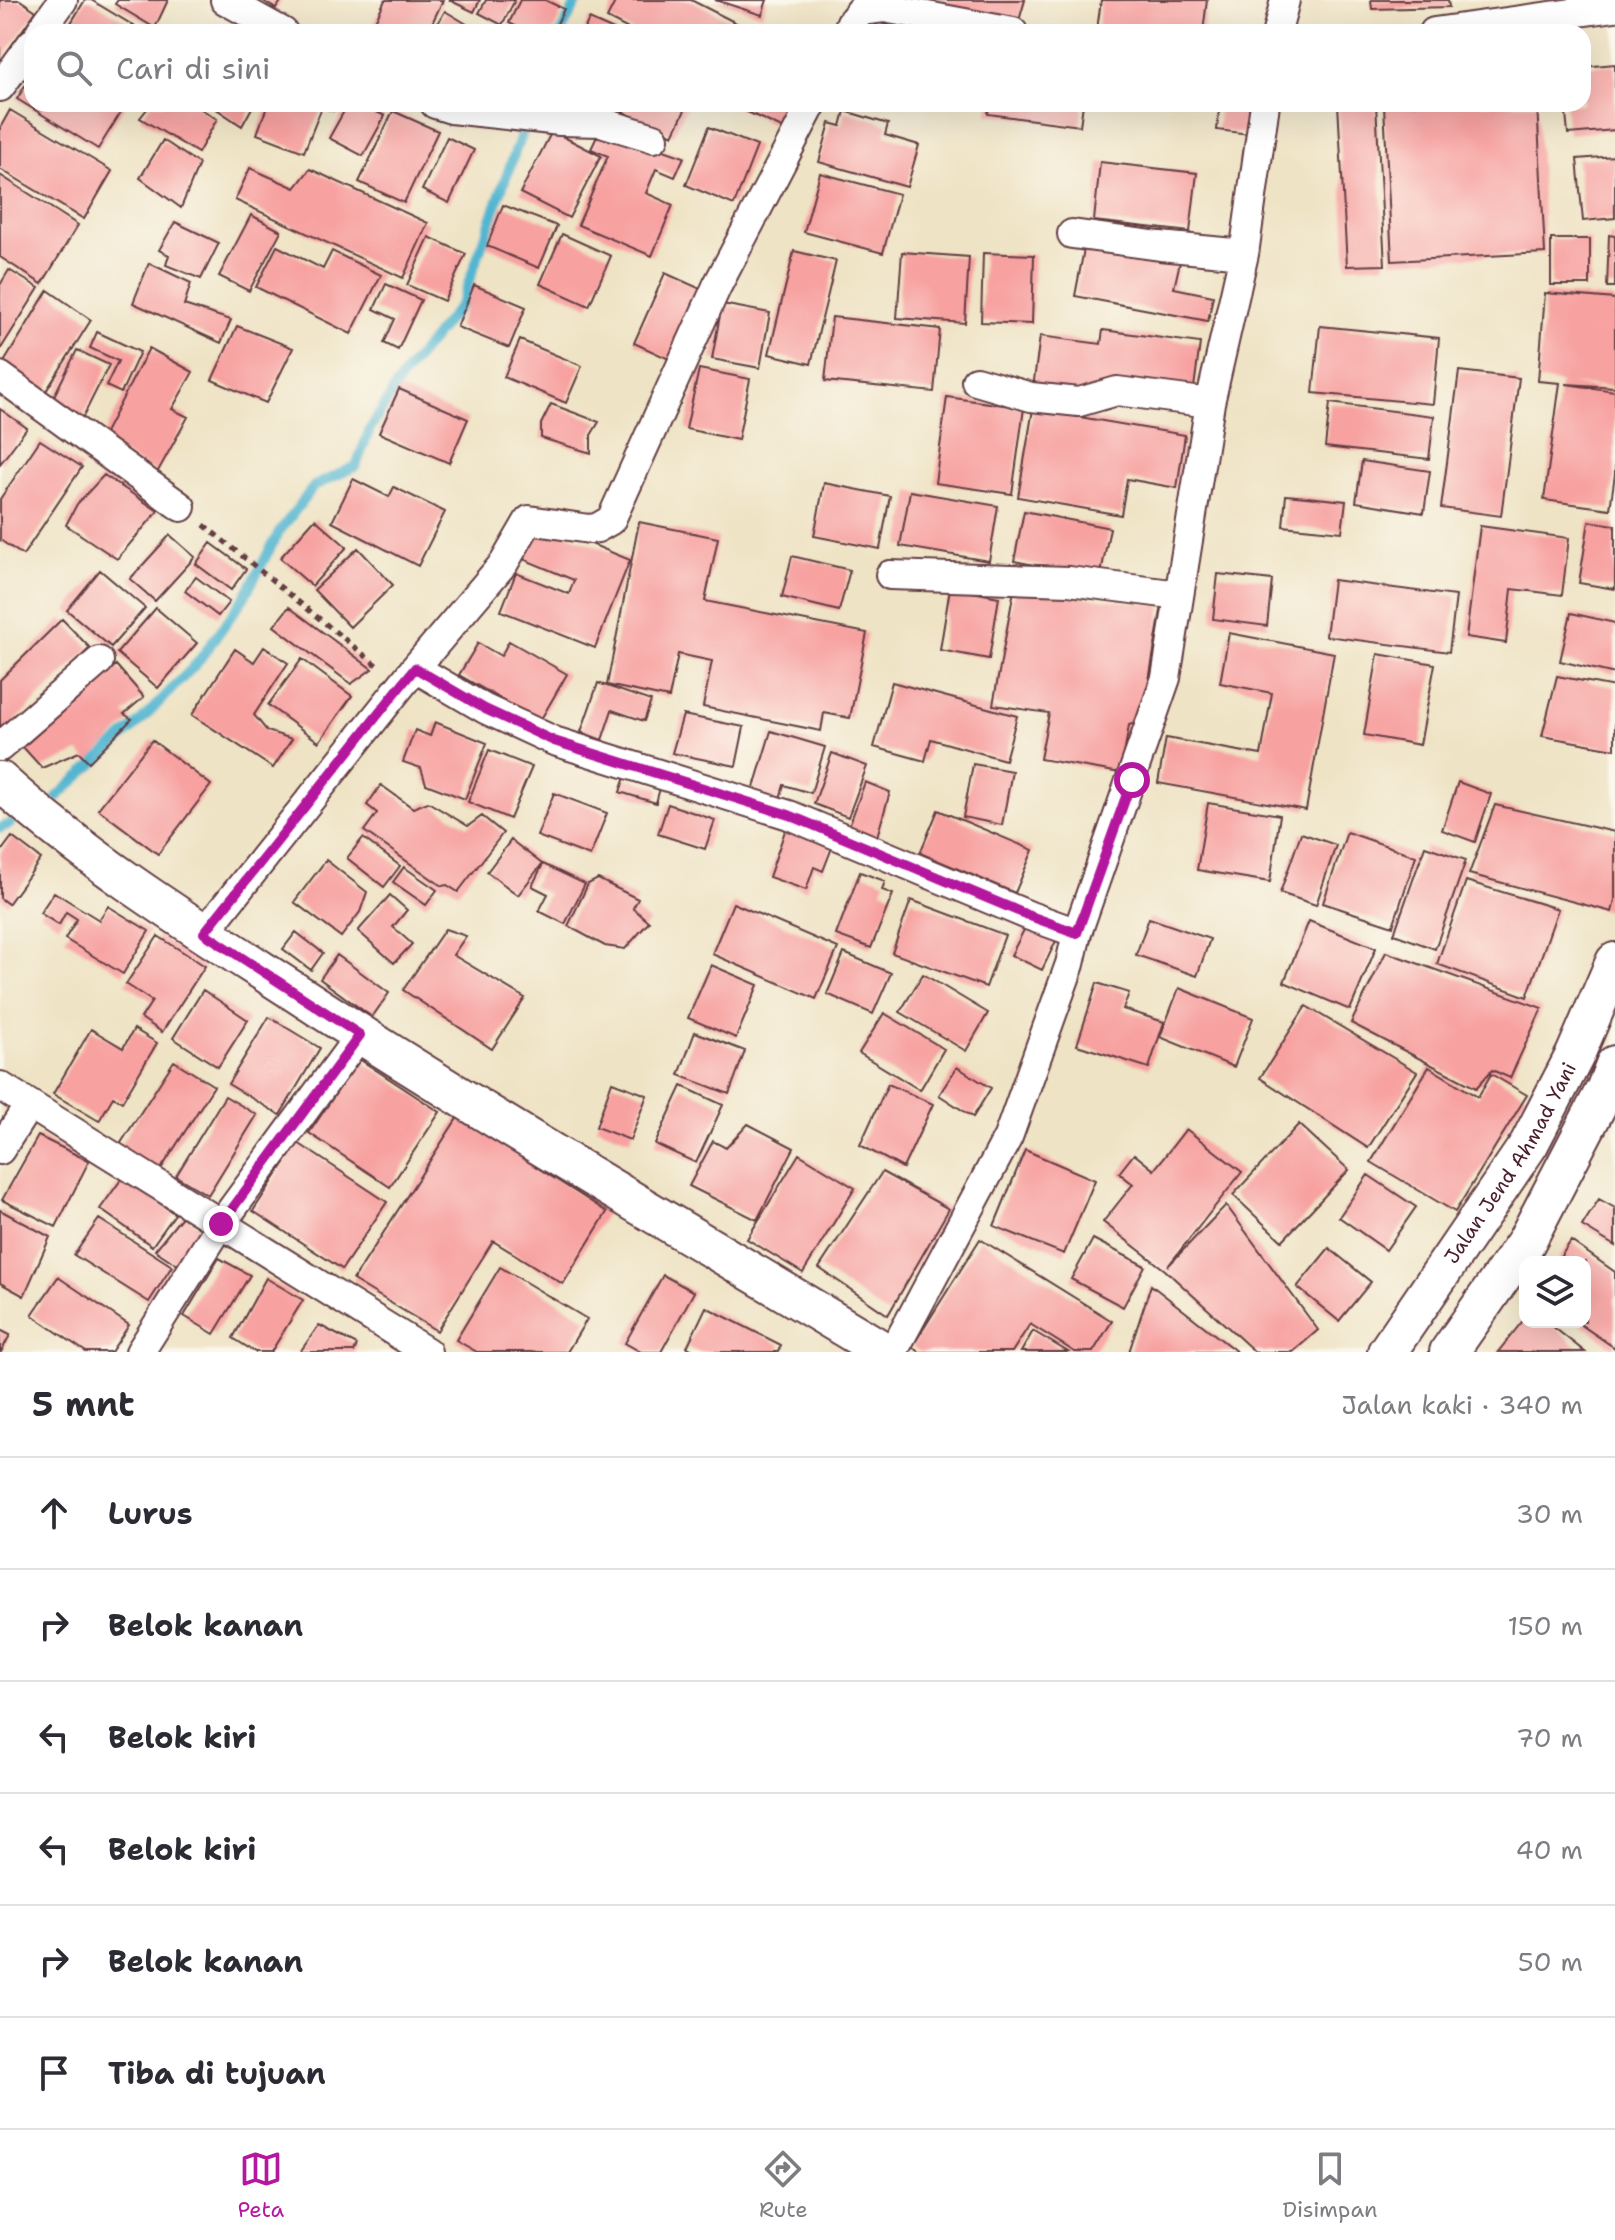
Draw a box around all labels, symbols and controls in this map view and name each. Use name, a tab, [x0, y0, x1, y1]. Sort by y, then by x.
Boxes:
search box	[24, 24, 1591, 112]
icon: search	[52, 46, 96, 90]
text: Cari di sini	[116, 48, 271, 89]
route start	[1114, 762, 1150, 798]
street label: Jalan Jend Ahmad Yani	[1438, 1058, 1582, 1269]
route end	[203, 1206, 239, 1242]
map controls	[1519, 1256, 1591, 1328]
button: layers	[1519, 1256, 1591, 1328]
text: 5 mnt	[32, 1381, 135, 1427]
text: Jalan kaki · 340 m	[1341, 1387, 1583, 1422]
icon: ahead	[32, 1491, 76, 1535]
text: Lurus	[108, 1493, 193, 1534]
text: 30 m	[1516, 1496, 1583, 1531]
icon: right	[32, 1603, 76, 1647]
text: Belok kanan	[108, 1605, 303, 1646]
text: 150 m	[1507, 1608, 1583, 1643]
icon: left	[32, 1715, 76, 1759]
text: Belok kiri	[108, 1717, 256, 1758]
text: 70 m	[1516, 1720, 1583, 1755]
icon: left	[32, 1827, 76, 1871]
text: Belok kiri	[108, 1829, 256, 1870]
text: 40 m	[1516, 1832, 1583, 1867]
icon: right	[32, 1939, 76, 1983]
text: Belok kanan	[108, 1941, 303, 1982]
text: 50 m	[1518, 1944, 1583, 1979]
icon: arrive	[32, 2051, 76, 2095]
text: Tiba di tujuan	[108, 2053, 326, 2094]
tab: Peta	[237, 2147, 284, 2224]
tab: Rute	[759, 2147, 808, 2224]
tab: Disimpan	[1282, 2147, 1378, 2224]

